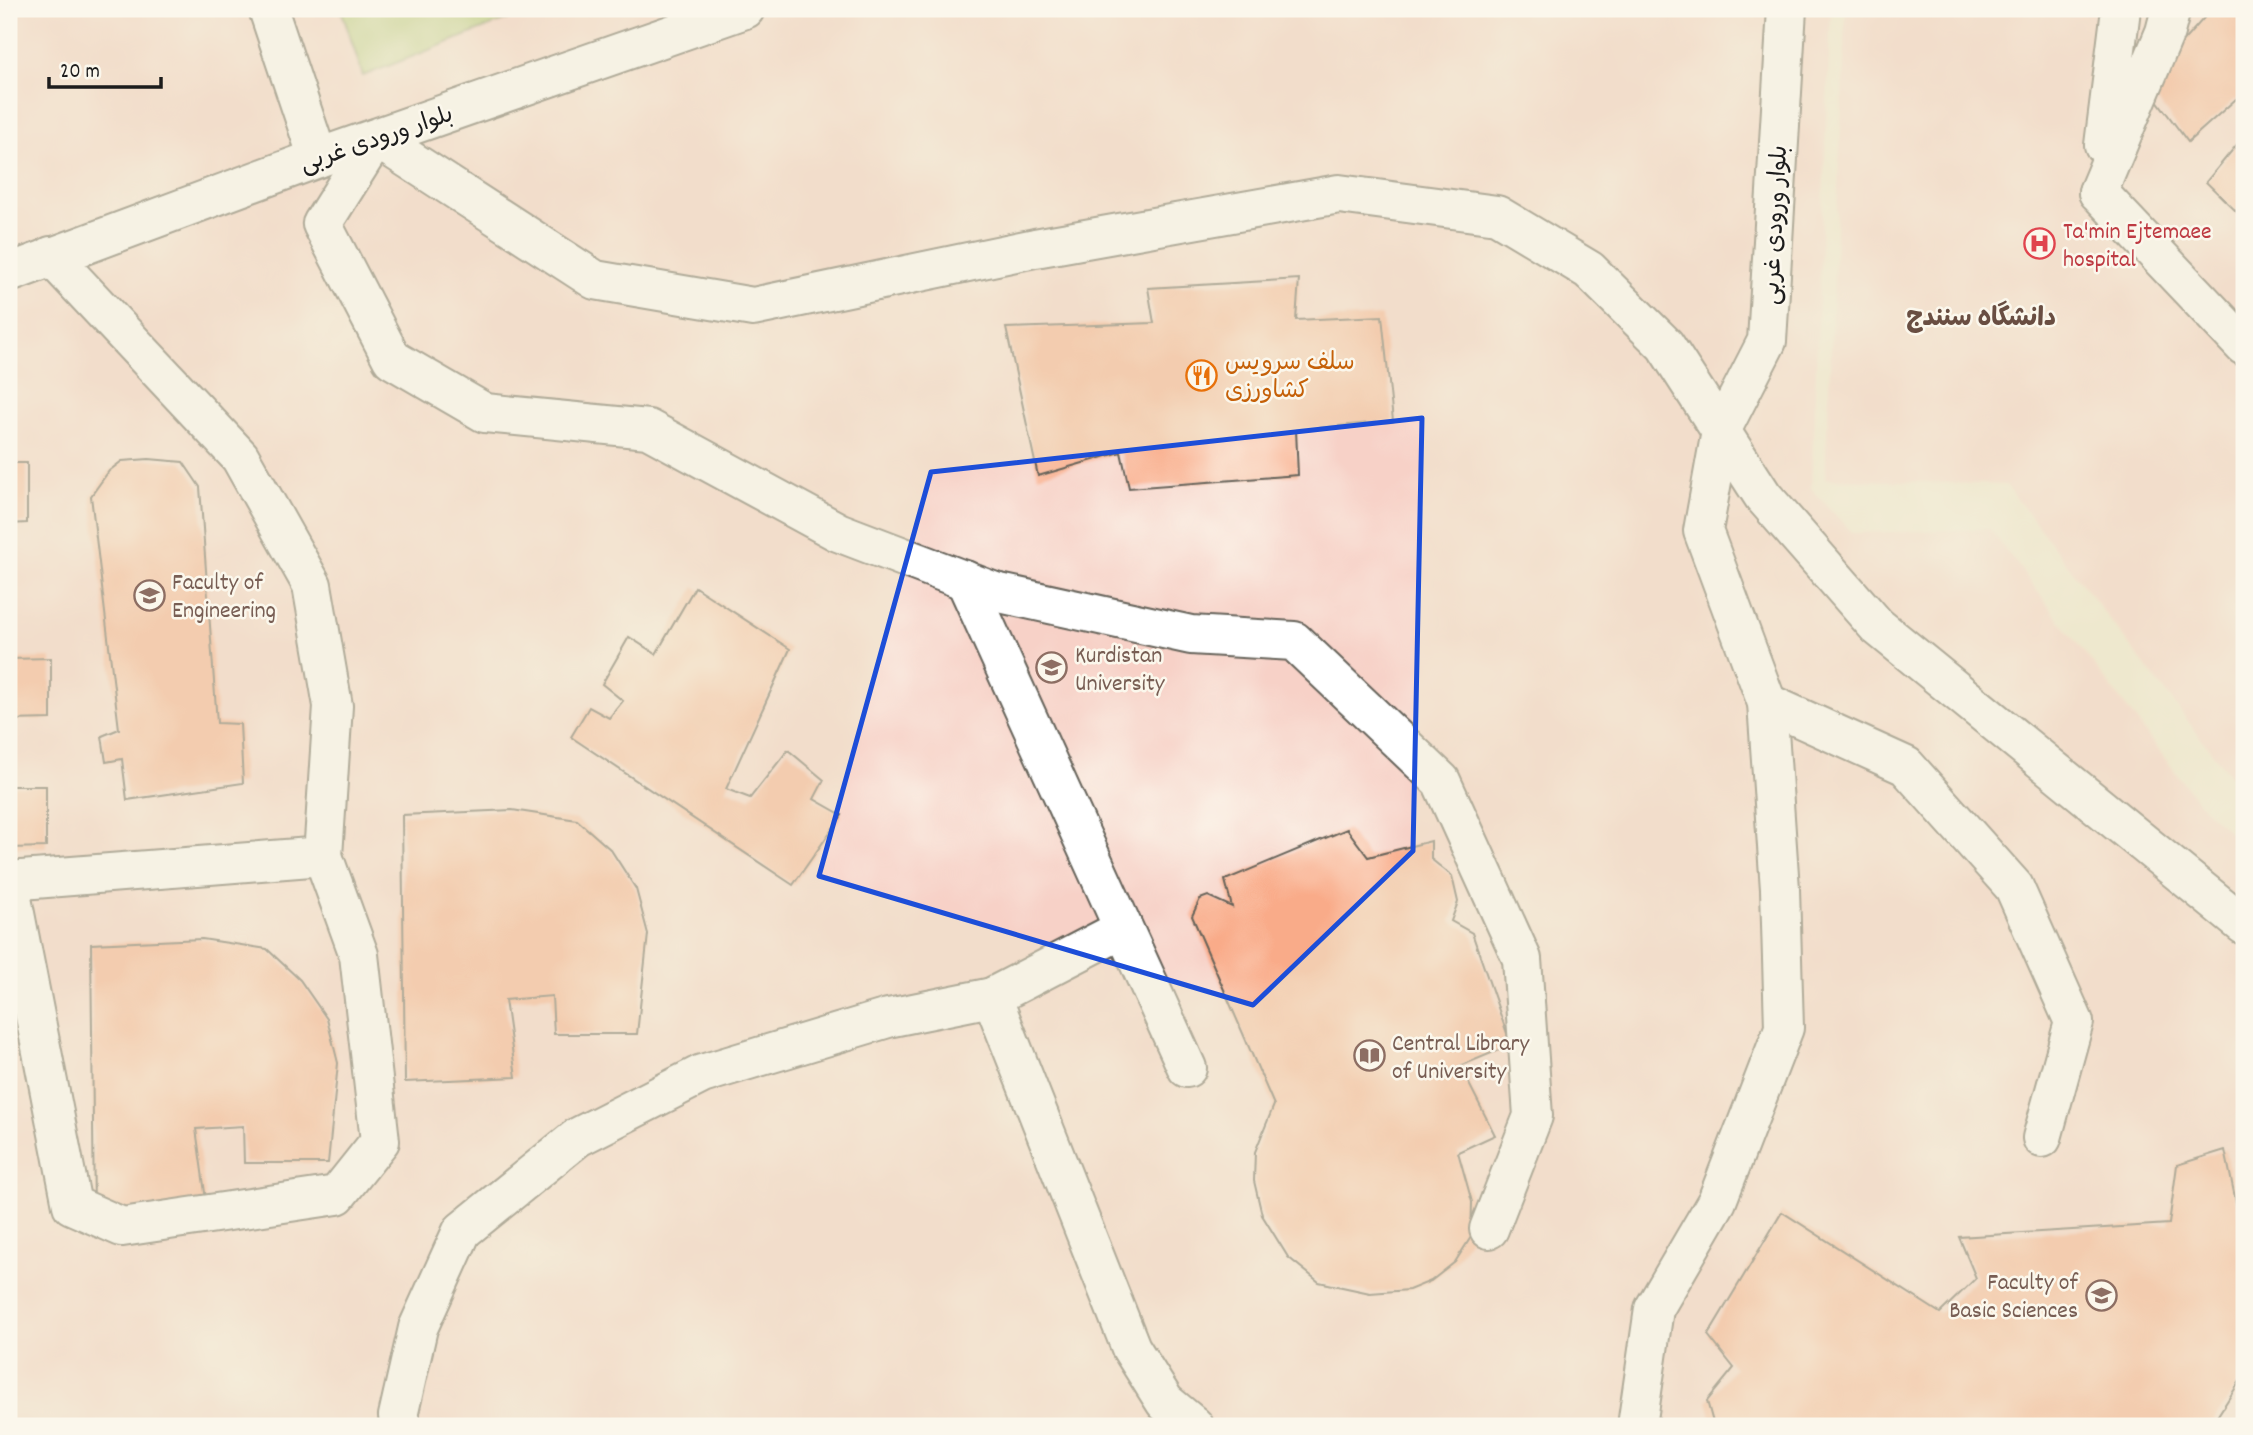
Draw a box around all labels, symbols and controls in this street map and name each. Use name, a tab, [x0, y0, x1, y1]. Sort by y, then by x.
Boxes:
scale bar	[49, 46, 161, 90]
text: 20 m	[60, 58, 100, 88]
street label: بلوار ورودی غربی	[296, 99, 458, 183]
street label: بلوار ورودی غربی	[1756, 144, 1798, 306]
place label: Ta'min Ejtemaee hospital	[2063, 216, 2212, 278]
hospital icon: Ta'min Ejtemaee hospital	[2023, 227, 2057, 261]
district label: دانشگاه سنندج	[1906, 300, 2056, 338]
place label: سلف سرویس کشاورزی	[1225, 347, 1355, 409]
restaurant icon: سلف سرویس کشاورزی	[1185, 358, 1219, 392]
place label: Faculty of Engineering	[172, 567, 276, 629]
school or university icon: Faculty of Engineering	[132, 578, 166, 612]
place label: Kurdistan University	[1075, 640, 1166, 702]
school or university icon: Kurdistan University	[1035, 651, 1069, 685]
place label: Central Library of University	[1392, 1028, 1530, 1090]
library icon: Central Library of University	[1352, 1039, 1386, 1073]
place label: Faculty of Basic Sciences	[1949, 1267, 2079, 1329]
school or university icon: Faculty of Basic Sciences	[2084, 1278, 2118, 1312]

